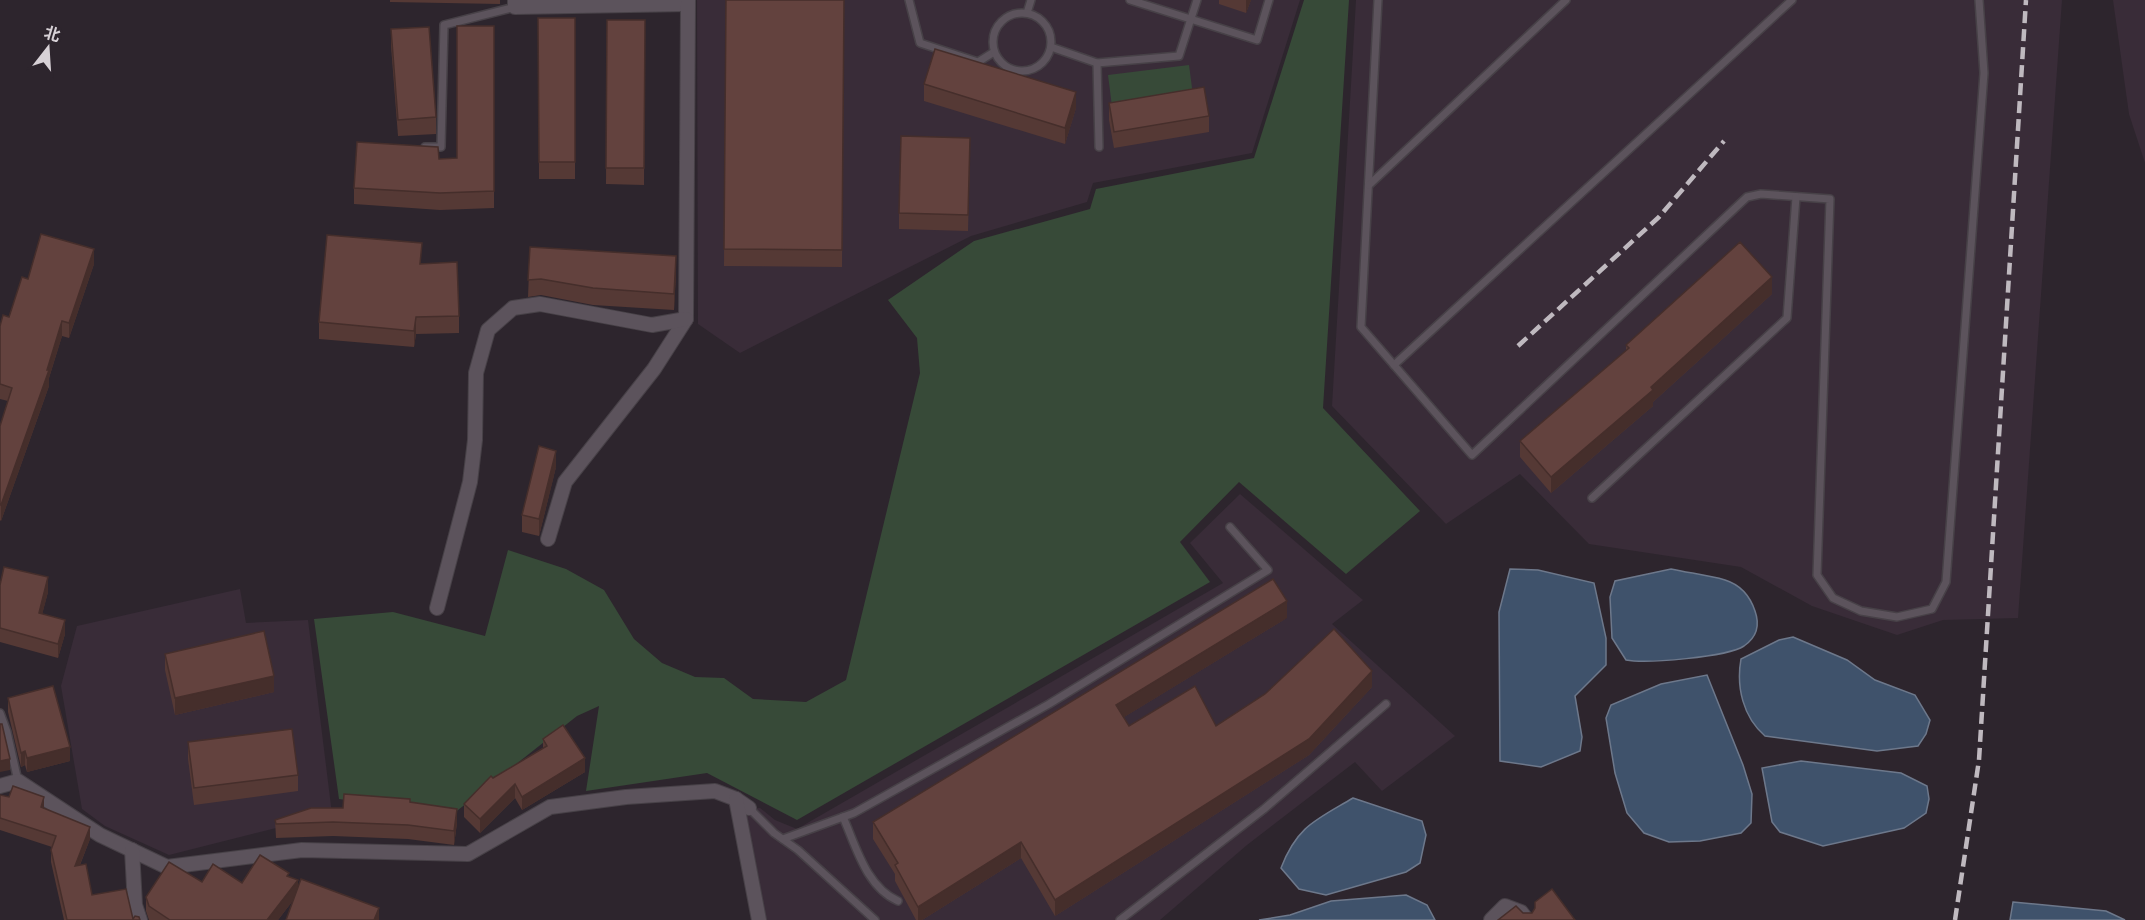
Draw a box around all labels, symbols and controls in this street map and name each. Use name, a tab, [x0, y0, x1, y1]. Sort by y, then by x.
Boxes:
north arrow	[18, 18, 78, 78]
text: 北	[42, 23, 63, 46]

